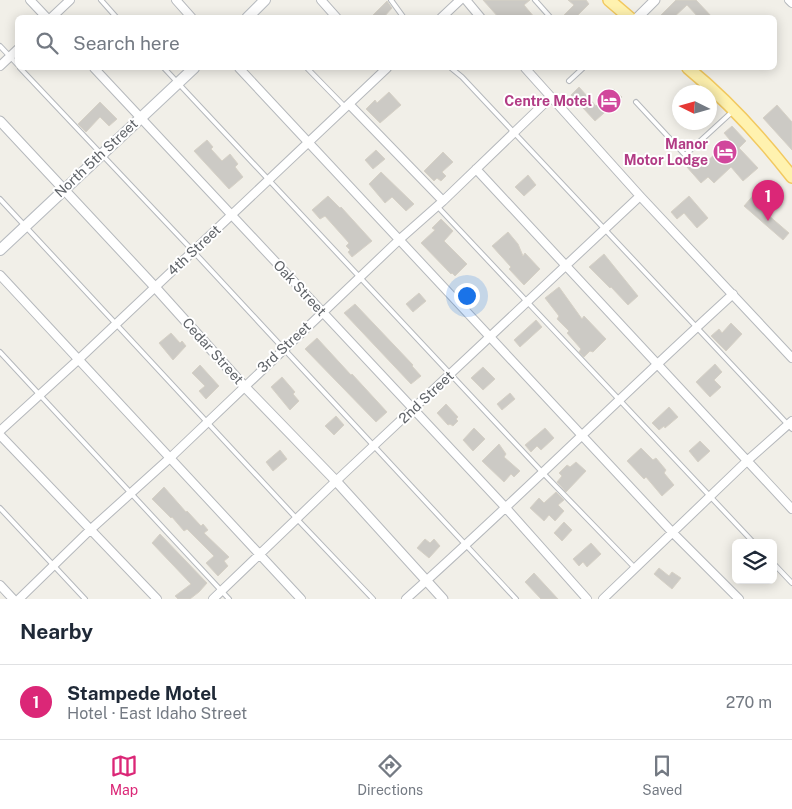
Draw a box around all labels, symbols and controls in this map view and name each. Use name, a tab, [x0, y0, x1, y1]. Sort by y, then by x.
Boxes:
search box	[15, 15, 777, 70]
icon: search	[33, 29, 61, 57]
text: Search here	[73, 32, 180, 54]
north arrow	[672, 85, 717, 130]
hotel icon: Centre Motel	[596, 88, 622, 114]
place label: Centre Motel	[504, 93, 592, 109]
street label: North 5th Street	[51, 116, 141, 200]
place label: Manor Motor Lodge	[624, 136, 708, 168]
hotel icon: Manor Motor Lodge	[712, 139, 738, 165]
pin: 1	[752, 180, 784, 221]
street label: 4th Street	[164, 221, 224, 279]
street label: Oak Street	[270, 257, 330, 319]
your location	[454, 283, 480, 309]
street label: Cedar Street	[179, 315, 247, 387]
street label: 3rd Street	[254, 318, 314, 376]
street label: 2nd Street	[395, 368, 457, 426]
map controls	[732, 539, 777, 584]
button: layers	[732, 539, 777, 584]
text: Nearby	[20, 619, 93, 644]
text: Stampede Motel	[67, 682, 217, 704]
text: 1	[33, 693, 39, 712]
text: 270 m	[726, 693, 772, 712]
text: Hotel · East Idaho Street	[67, 704, 247, 723]
tab: Map	[110, 752, 138, 798]
tab: Directions	[357, 752, 423, 798]
tab: Saved	[642, 752, 682, 798]

